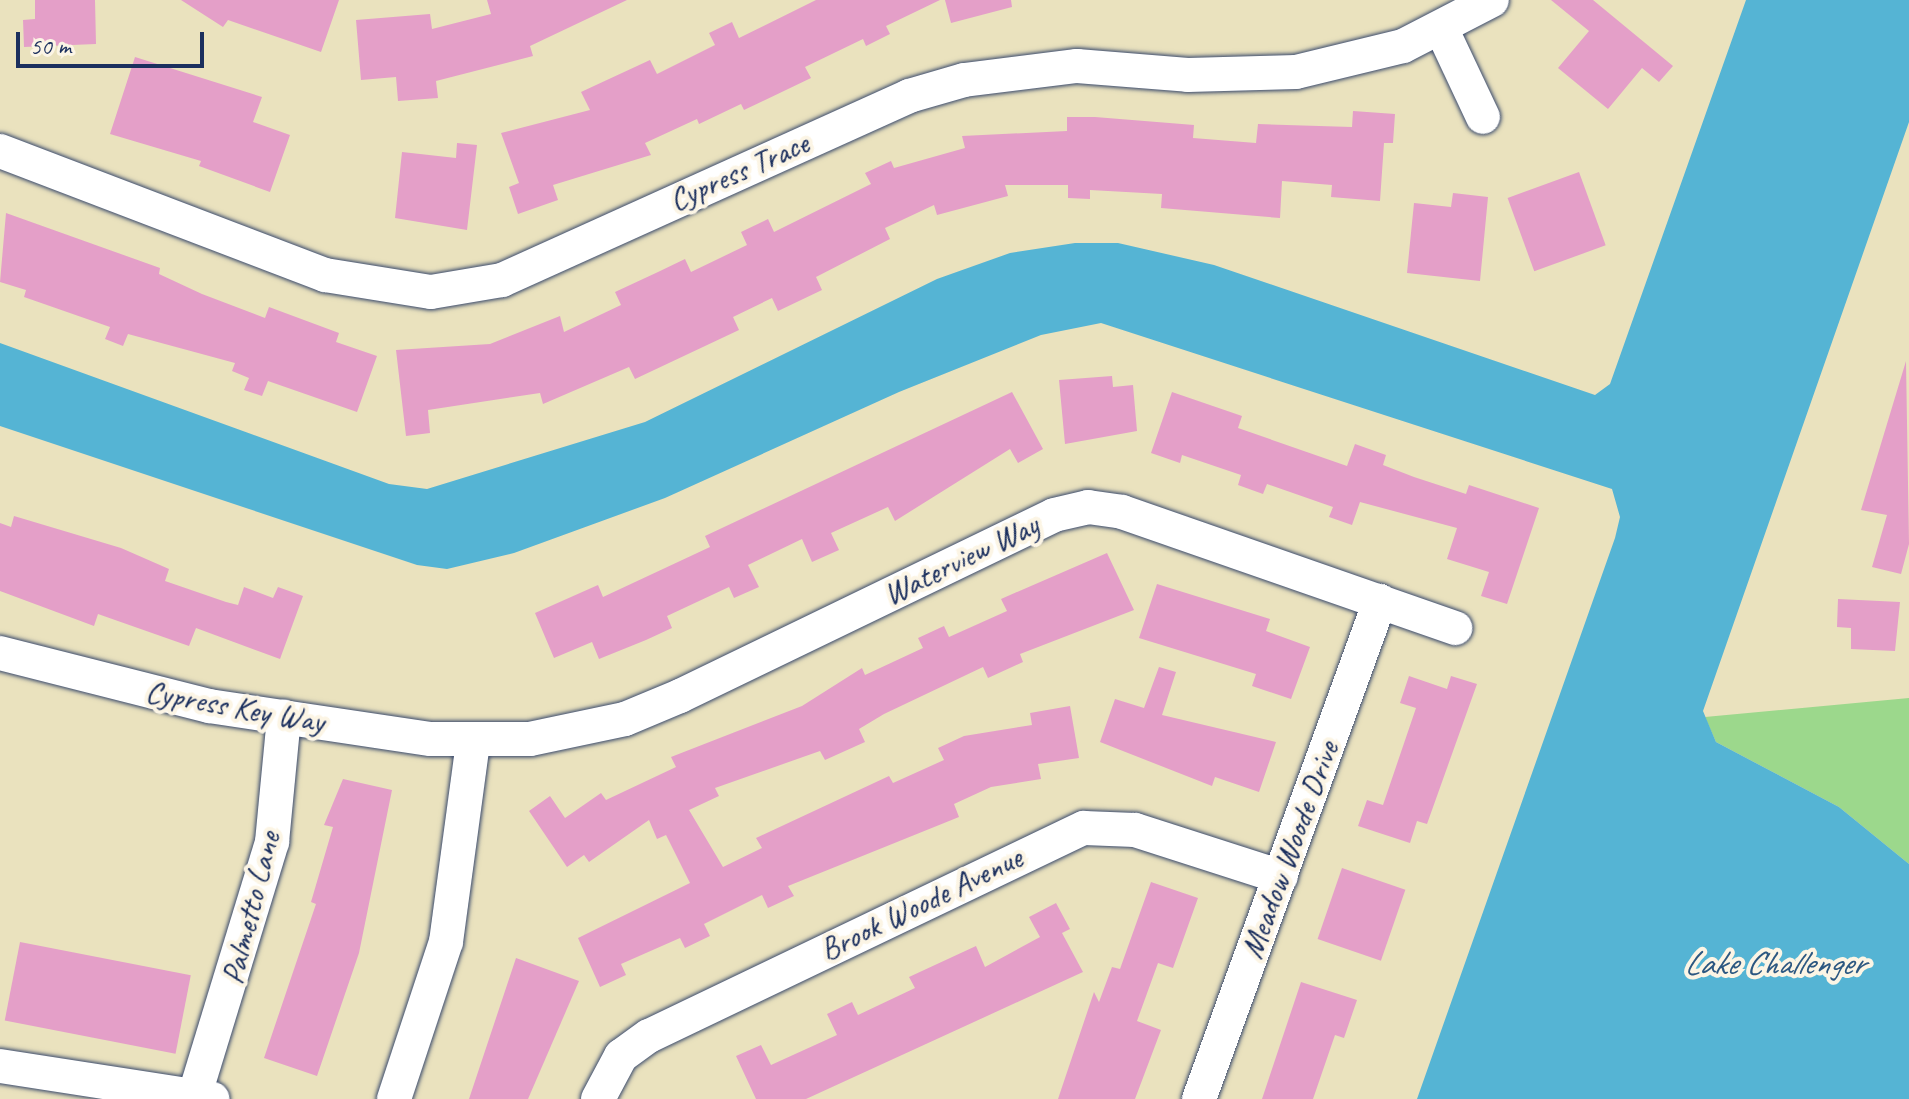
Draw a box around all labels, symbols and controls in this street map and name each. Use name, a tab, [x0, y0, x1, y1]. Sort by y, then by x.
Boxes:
scale bar	[20, 16, 208, 66]
text: 50 m	[30, 31, 71, 61]
street label: Cypress Trace	[663, 124, 815, 220]
street label: Waterview Way	[877, 506, 1045, 614]
street label: Cypress Key Way	[143, 672, 327, 742]
street label: Meadow Woode Drive	[1233, 736, 1347, 964]
street label: Palmetto Lane	[214, 828, 288, 988]
street label: Brook Woode Avenue	[814, 839, 1028, 969]
water label: Lake Challenger	[1684, 943, 1864, 983]

